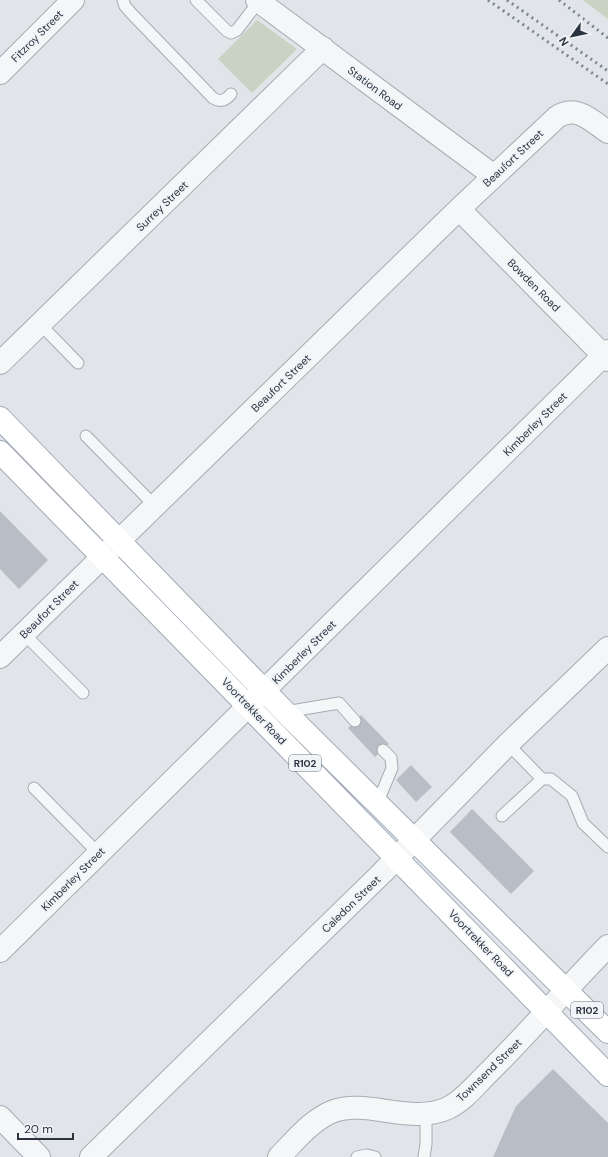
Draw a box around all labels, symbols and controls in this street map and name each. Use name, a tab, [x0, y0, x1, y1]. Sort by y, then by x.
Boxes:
street label: Fitzroy Street	[8, 7, 66, 65]
north arrow	[552, 16, 592, 56]
text: N	[556, 34, 572, 49]
street label: Station Road	[345, 63, 405, 113]
street label: Beaufort Street	[480, 126, 546, 190]
street label: Surrey Street	[133, 178, 191, 234]
street label: Bowden Road	[505, 256, 563, 314]
street label: Beaufort Street	[248, 351, 314, 415]
street label: Kimberley Street	[500, 389, 570, 459]
street label: Beaufort Street	[17, 577, 81, 641]
street label: Kimberley Street	[269, 617, 339, 687]
street label: Voortrekker Road	[218, 675, 290, 747]
road number: R102	[289, 755, 321, 771]
street label: Kimberley Street	[38, 844, 108, 914]
street label: Caledon Street	[319, 872, 383, 936]
street label: Voortrekker Road	[445, 907, 517, 979]
road number: R102	[571, 1002, 603, 1018]
street label: Townsend Street	[453, 1035, 525, 1105]
scale bar	[18, 1115, 73, 1141]
text: 20 m	[24, 1121, 53, 1137]

